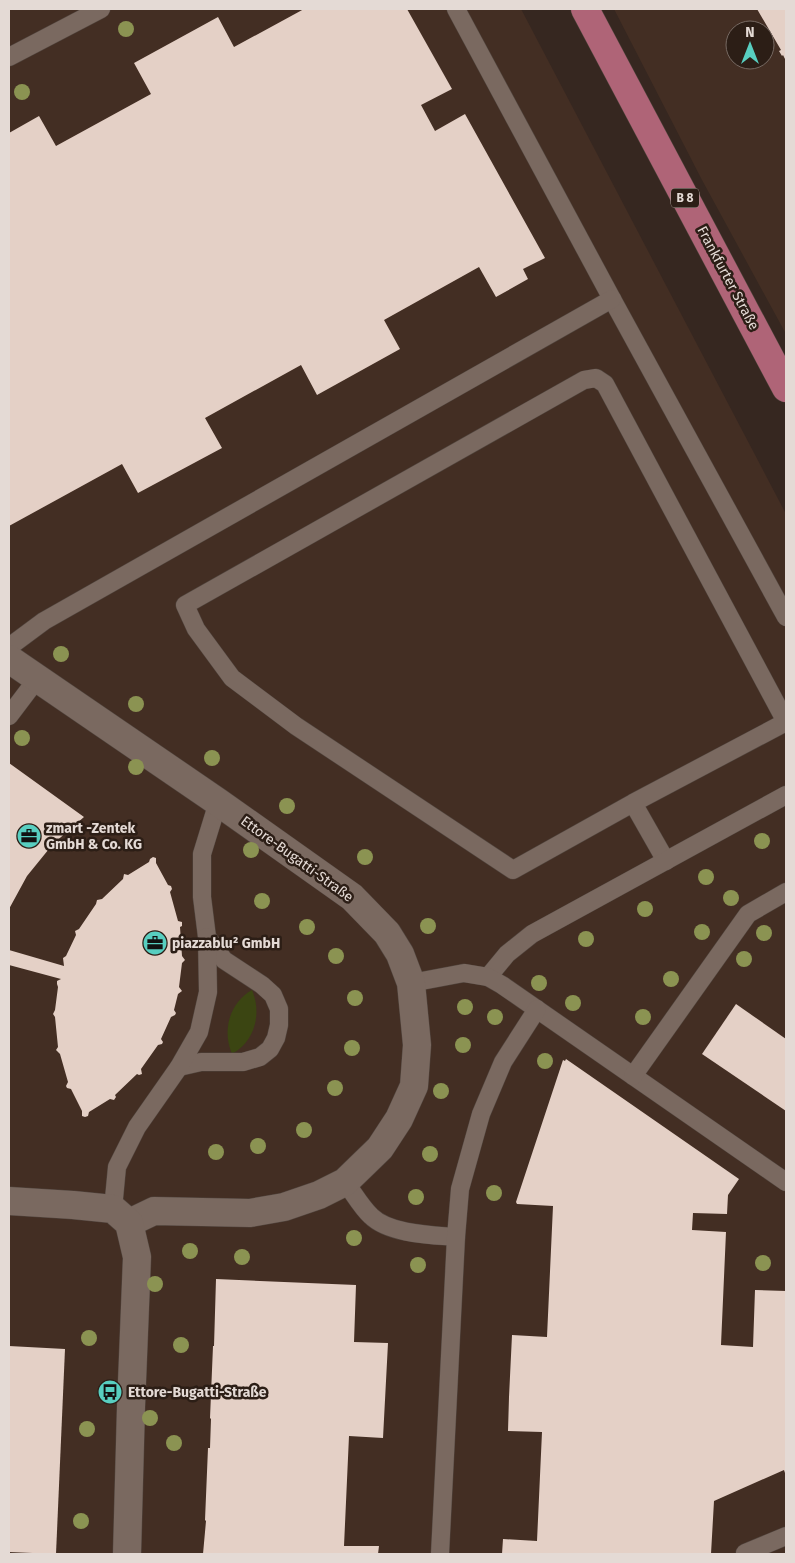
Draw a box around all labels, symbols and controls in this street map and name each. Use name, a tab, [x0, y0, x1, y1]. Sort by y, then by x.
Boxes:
north arrow	[725, 20, 775, 70]
text: N	[745, 24, 755, 41]
road number: B 8	[671, 188, 699, 208]
street label: Frankfurter Straße	[693, 223, 763, 333]
street label: Ettore-Bugatti-Straße	[237, 812, 357, 906]
place label: zmart -Zentek GmbH & Co. KG	[46, 820, 142, 853]
office icon: zmart -Zentek GmbH & Co. KG	[16, 823, 42, 849]
office icon: piazzablu² GmbH	[142, 930, 168, 956]
place label: piazzablu² GmbH	[172, 935, 280, 952]
bus stop icon: Ettore-Bugatti-Straße	[97, 1379, 123, 1405]
place label: Ettore-Bugatti-Straße	[128, 1384, 267, 1401]

